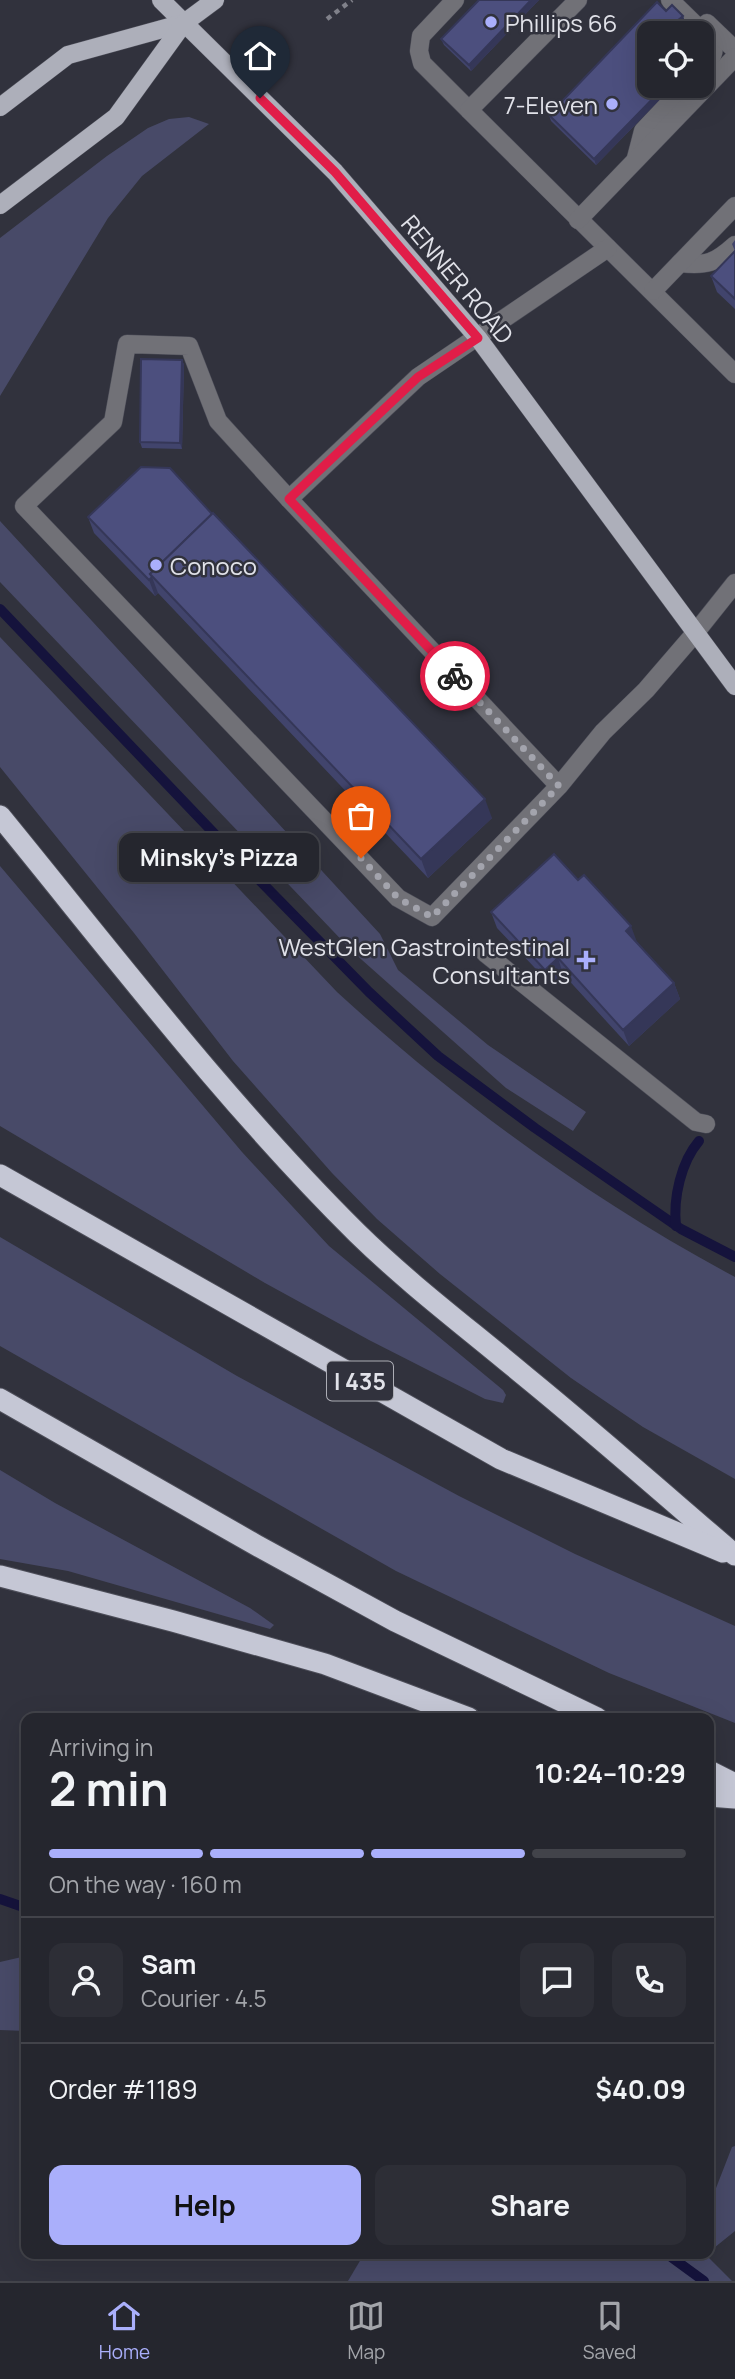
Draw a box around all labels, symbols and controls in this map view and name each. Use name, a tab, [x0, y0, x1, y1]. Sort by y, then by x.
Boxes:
place label: Phillips 66	[505, 6, 617, 39]
marker: Phillips 66	[483, 14, 499, 30]
map controls	[637, 21, 714, 98]
button: locate	[637, 21, 714, 98]
pin	[230, 26, 290, 98]
icon: home	[241, 37, 279, 75]
place label: 7-Eleven	[504, 88, 598, 121]
marker: 7-Eleven	[604, 96, 620, 112]
street label: RENNER ROAD	[394, 208, 522, 350]
place label: Conoco	[170, 549, 257, 582]
marker: Conoco	[148, 557, 164, 573]
courier	[420, 641, 490, 711]
icon: bike	[436, 657, 474, 695]
pin	[331, 786, 391, 858]
icon: bag	[342, 797, 380, 835]
callout: Minsky's Pizza	[119, 834, 319, 882]
text: Minsky's Pizza	[140, 841, 298, 873]
place label: WestGlen Gastrointestinal Consultants	[278, 930, 570, 991]
marker: WestGlen Gastrointestinal Consultants	[576, 950, 596, 970]
road number: I 435	[327, 1362, 393, 1400]
text: Arriving in	[49, 1731, 154, 1763]
text: 10:24–10:29	[535, 1755, 686, 1791]
text: 2 min	[49, 1757, 169, 1820]
text: On the way · 160 m	[49, 1868, 242, 1900]
button: person	[49, 1943, 123, 2017]
button: chat	[520, 1943, 594, 2017]
button: phone	[612, 1943, 686, 2017]
text: Sam	[141, 1946, 196, 1982]
text: Courier · 4.5	[141, 1982, 267, 2014]
text: Order #1189	[49, 2071, 198, 2107]
text: $40.09	[596, 2071, 686, 2107]
button: Help	[49, 2165, 361, 2245]
button: Share	[375, 2165, 686, 2245]
tab: Home	[99, 2297, 150, 2365]
tab: Map	[347, 2297, 385, 2365]
tab: Saved	[583, 2297, 636, 2365]

